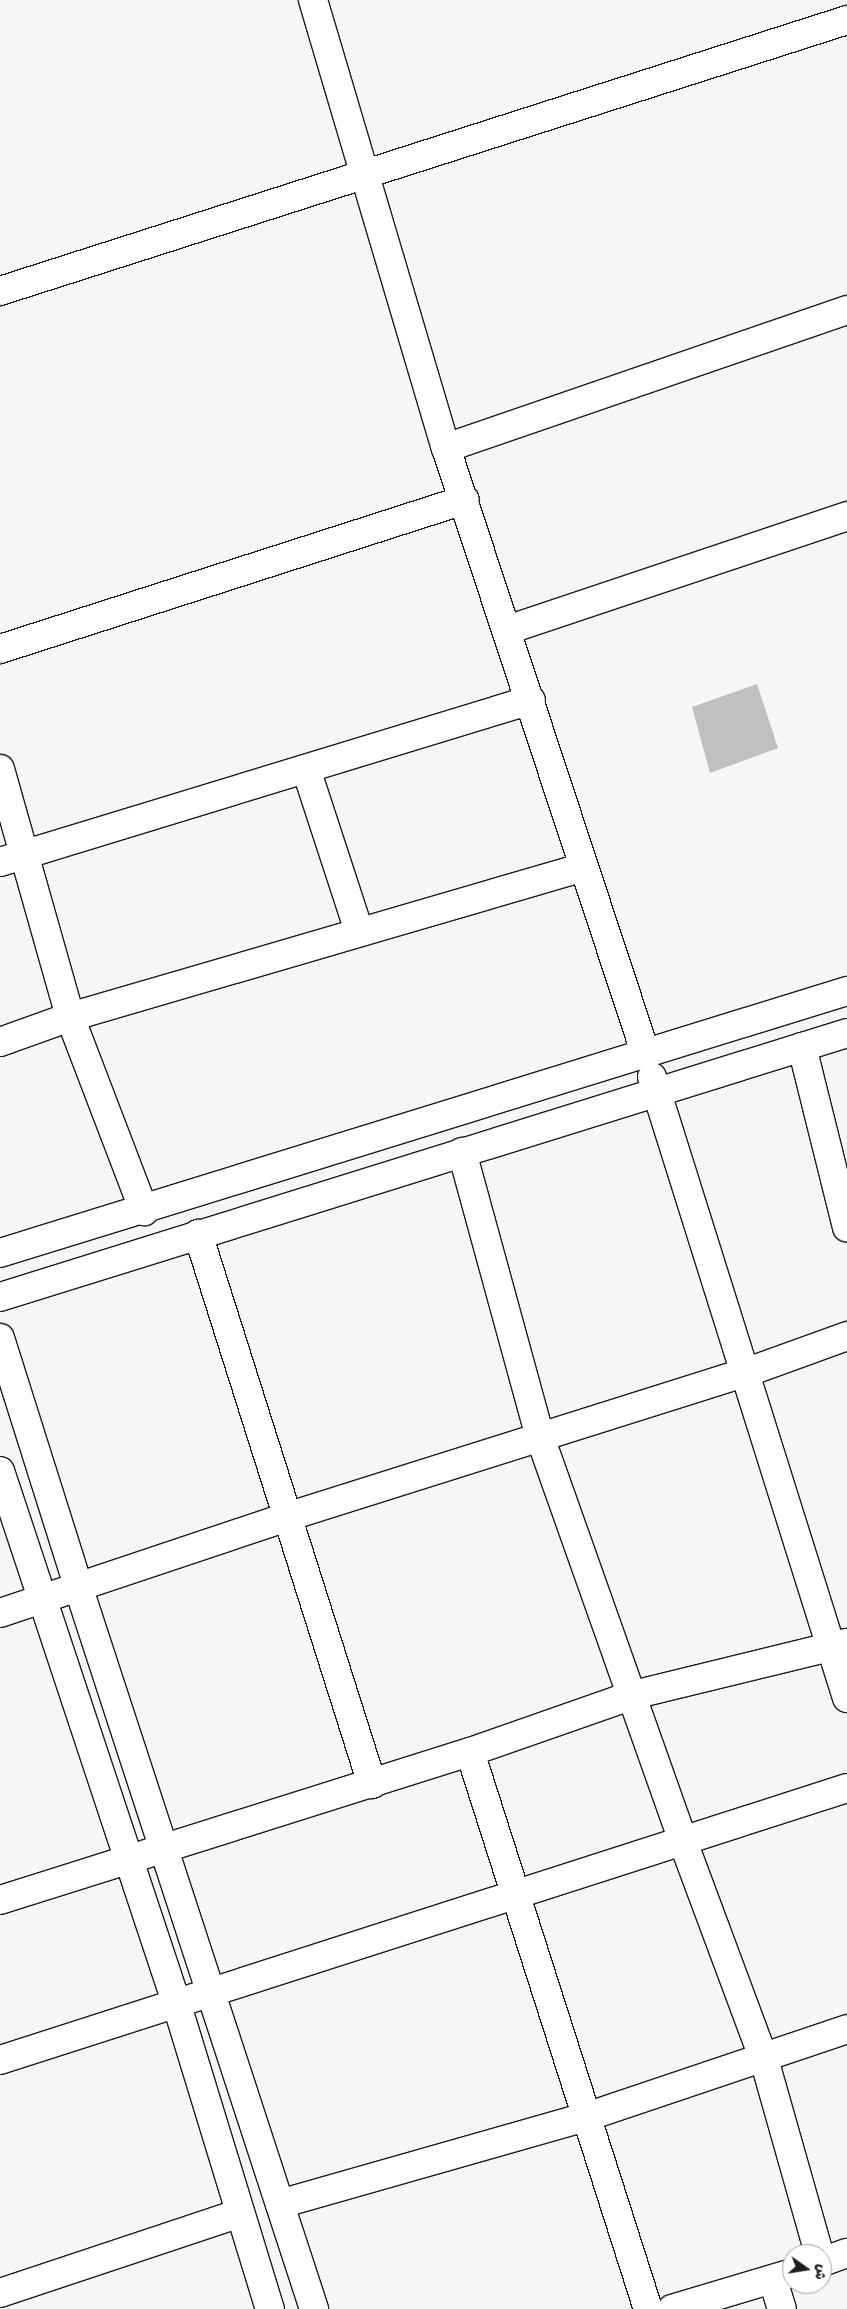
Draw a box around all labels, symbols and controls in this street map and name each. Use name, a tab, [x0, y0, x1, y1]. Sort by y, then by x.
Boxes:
north arrow	[782, 2244, 832, 2294]
text: ش	[809, 2262, 832, 2282]

